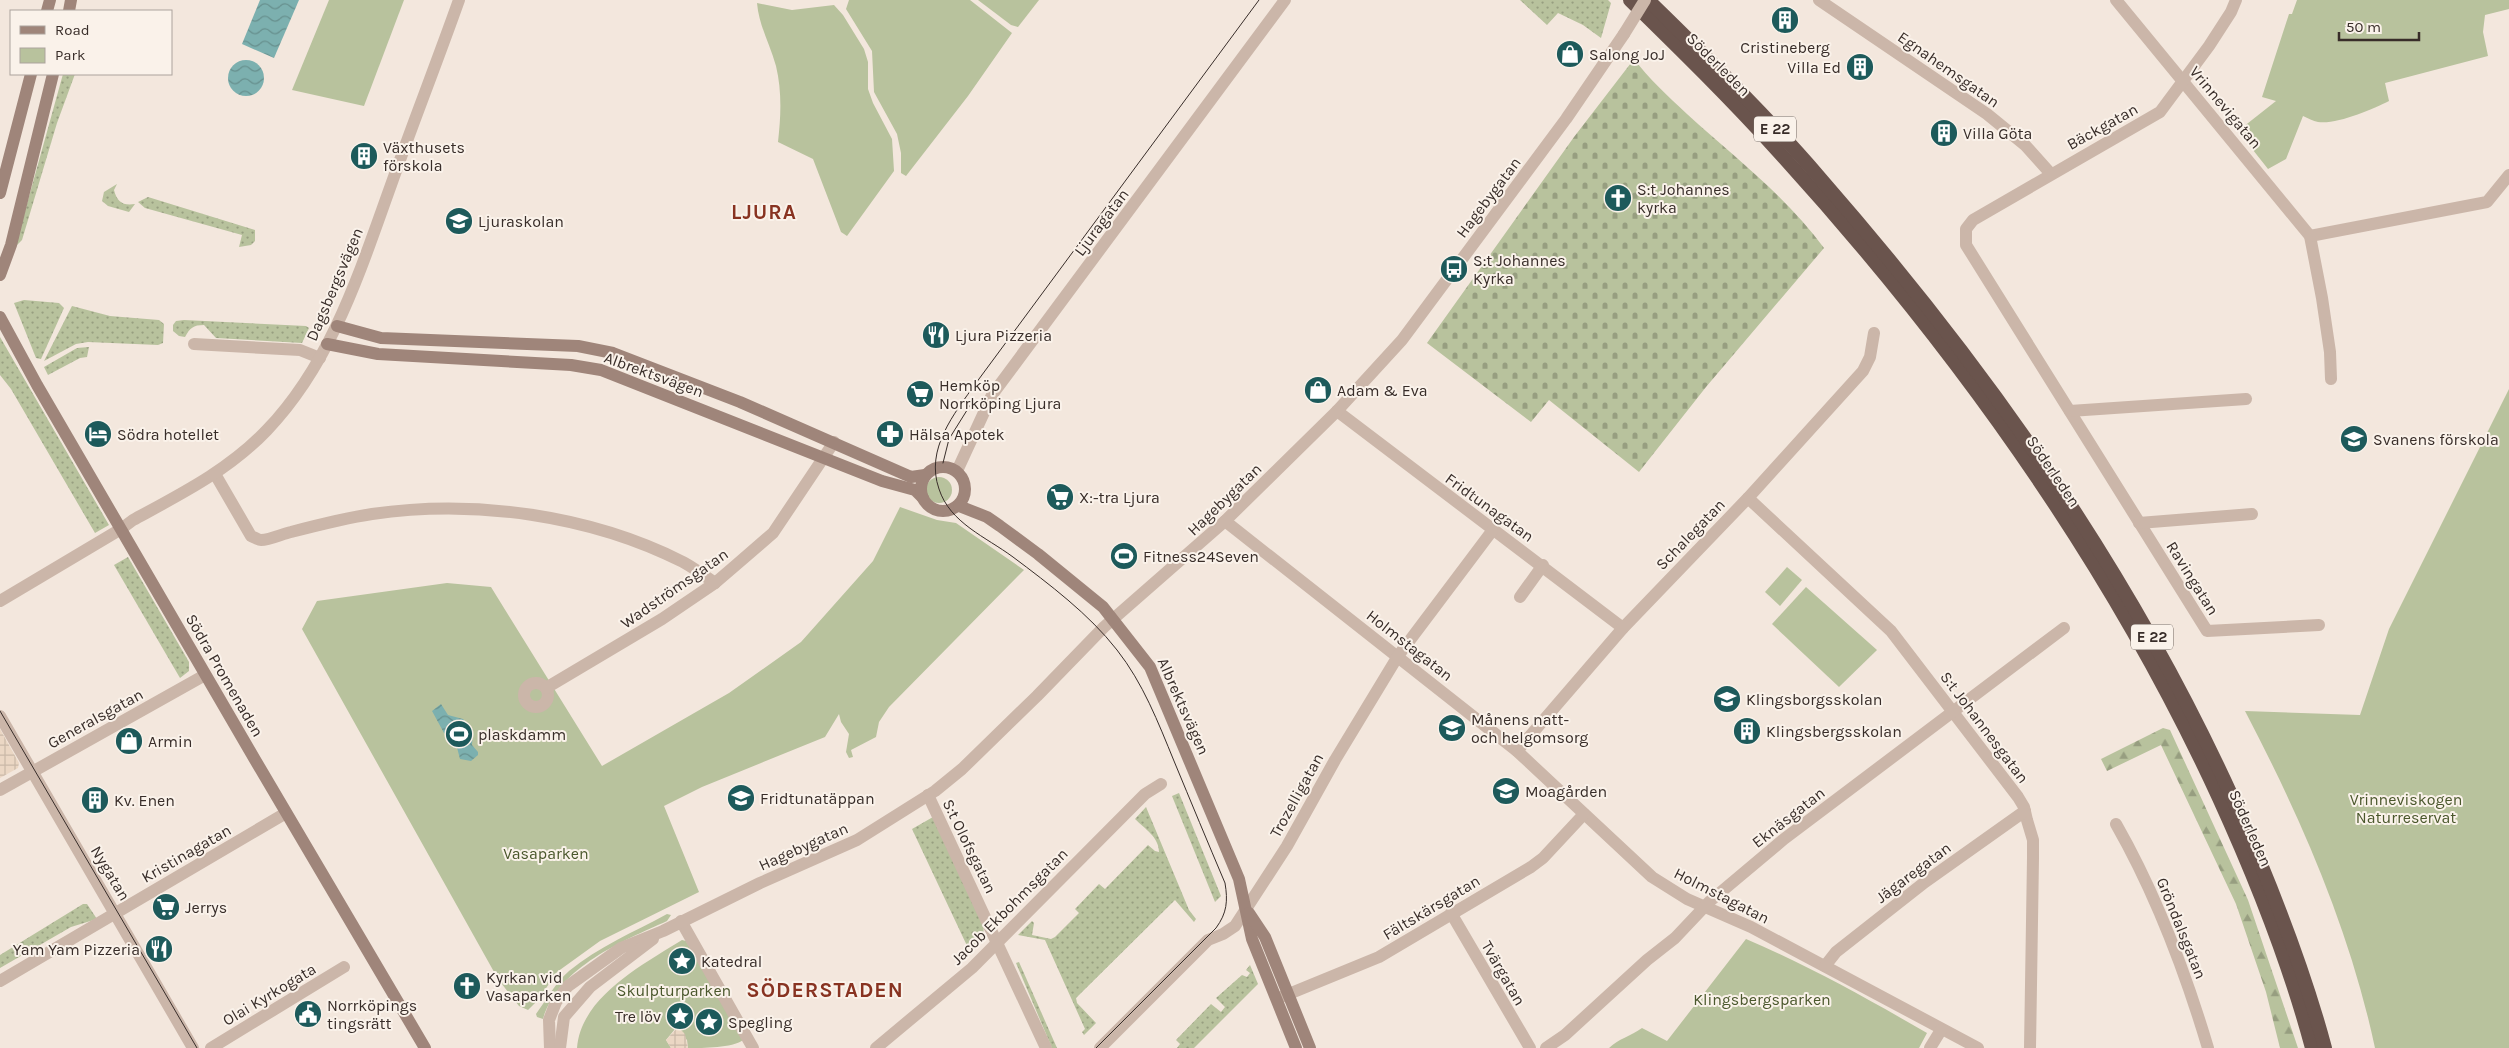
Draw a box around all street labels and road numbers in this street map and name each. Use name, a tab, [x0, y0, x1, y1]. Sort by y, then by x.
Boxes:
street label: Egnahemsgatan	[1894, 27, 2003, 112]
street label: Söderleden	[1683, 29, 1754, 100]
street label: Vrinnevigatan	[2186, 62, 2266, 152]
street label: Bäckgatan	[2063, 99, 2141, 154]
road number: E 22	[1754, 116, 1796, 142]
street label: Hagebygatan	[1452, 153, 1525, 241]
street label: Ljuragatan	[1070, 185, 1133, 260]
street label: Dagsbergsvägen	[302, 225, 367, 344]
street label: Albrektsvägen	[602, 348, 706, 401]
street label: Söderleden	[2023, 432, 2084, 511]
street label: Hagebygatan	[1183, 459, 1265, 539]
street label: Fridtunagatan	[1442, 469, 1538, 546]
street label: Schalegatan	[1652, 495, 1729, 574]
street label: Ravingatan	[2162, 538, 2223, 619]
street label: Wadströmsgatan	[617, 544, 732, 633]
street label: Holmstagatan	[1363, 606, 1457, 685]
street label: Södra Promenaden	[182, 610, 267, 740]
road number: E 22	[2131, 624, 2173, 650]
street label: Albrektsvägen	[1154, 655, 1213, 758]
street label: S:t Johannesgatan	[1936, 668, 2033, 787]
street label: Generalsgatan	[44, 684, 146, 752]
street label: Trozelligatan	[1266, 750, 1327, 841]
street label: Eknäsgatan	[1748, 783, 1829, 852]
street label: Söderleden	[2225, 787, 2276, 870]
street label: S:t Olofsgatan	[939, 796, 1001, 896]
street label: Hagebygatan	[756, 818, 851, 875]
street label: Kristinagatan	[138, 820, 234, 887]
street label: Jägaregatan	[1872, 838, 1955, 907]
street label: Nygatan	[87, 842, 134, 904]
street label: Jacob Ekbohmsgatan	[947, 844, 1072, 969]
street label: Holmstagatan	[1671, 863, 1773, 928]
street label: Fältskärsgatan	[1379, 871, 1483, 944]
street label: Gröndalsgatan	[2153, 875, 2211, 982]
street label: Tvärgatan	[1477, 938, 1530, 1009]
street label: Olai Kyrkogata	[219, 959, 319, 1030]

